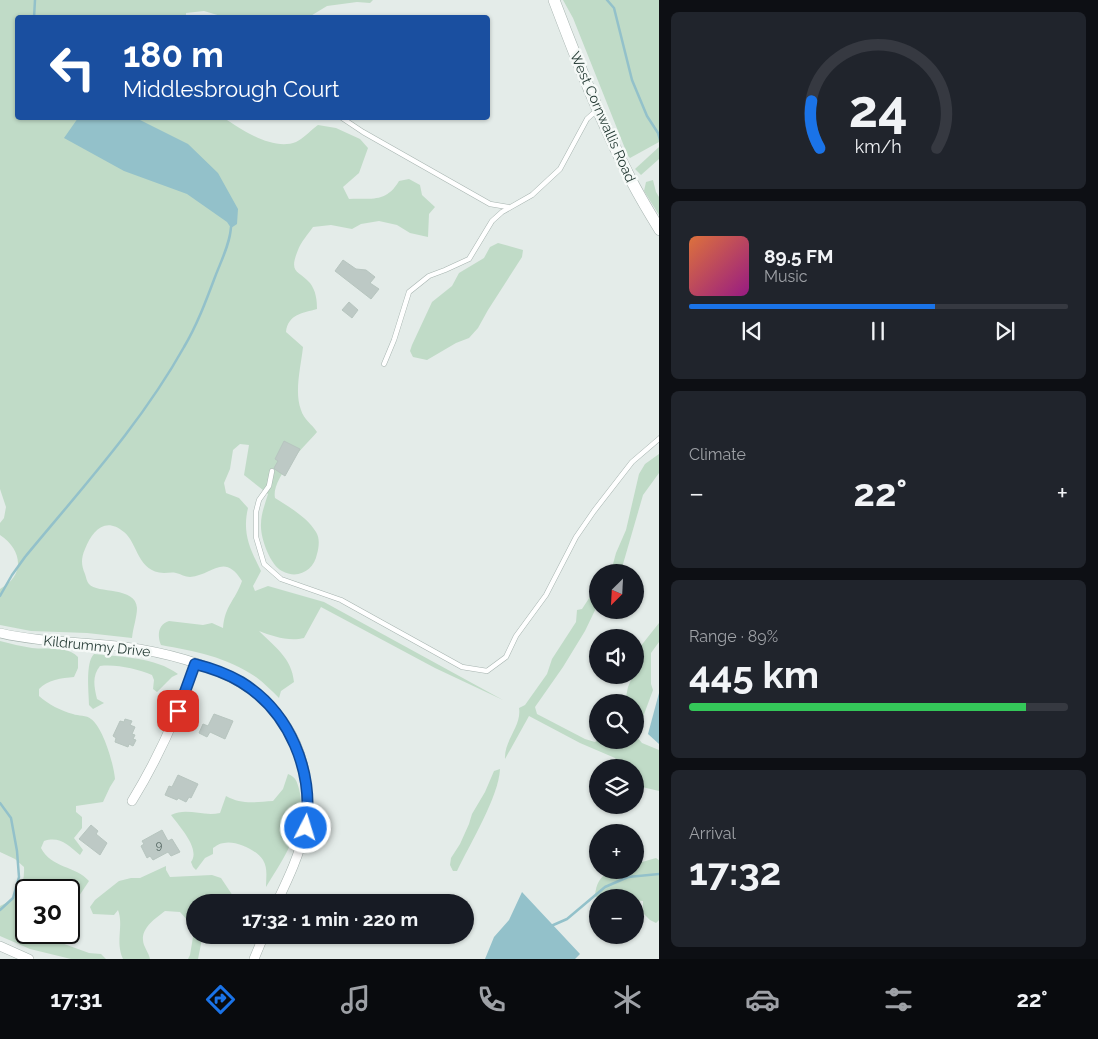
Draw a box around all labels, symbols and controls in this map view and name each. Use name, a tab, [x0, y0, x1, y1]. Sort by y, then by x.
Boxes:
text: 180 m	[123, 34, 224, 75]
icon: left	[40, 35, 105, 100]
street label: West Cornwallis Road	[567, 49, 639, 185]
text: Middlesbrough Court	[123, 76, 339, 102]
text: 24	[849, 78, 908, 139]
text: km/h	[855, 136, 902, 157]
text: 89.5 FM	[764, 245, 833, 267]
text: Music	[764, 267, 808, 286]
icon: previous	[738, 317, 766, 345]
icon: pause	[864, 317, 892, 345]
icon: next	[991, 317, 1019, 345]
text: Climate	[689, 445, 746, 464]
text: 22°	[854, 470, 907, 515]
text: −	[689, 477, 704, 510]
text: +	[1056, 477, 1068, 510]
north arrow	[589, 564, 644, 619]
map controls	[589, 564, 644, 944]
text: Range · 89%	[689, 627, 778, 646]
button: sound	[589, 629, 644, 684]
street label: Kildrummy Drive	[43, 632, 151, 660]
text: 445 km	[689, 652, 819, 697]
pin	[157, 690, 199, 732]
button: search	[589, 694, 644, 749]
icon: arrive	[164, 697, 192, 725]
button: layers	[589, 759, 644, 814]
position arrow	[279, 801, 331, 853]
button: +	[589, 824, 644, 879]
text: Arrival	[689, 824, 736, 843]
house number: 9	[156, 839, 162, 852]
text: 17:32	[689, 849, 781, 894]
speed limit sign: 30	[15, 879, 80, 944]
button: −	[589, 889, 644, 944]
text: 17:32 · 1 min · 220 m	[242, 908, 418, 930]
icon: directions	[203, 982, 238, 1017]
icon: music	[338, 982, 373, 1017]
icon: phone	[474, 982, 509, 1017]
icon: climate	[610, 982, 645, 1017]
icon: car	[745, 982, 780, 1017]
icon: filters	[881, 982, 916, 1017]
text: 17:31	[50, 986, 102, 1012]
text: 22°	[1017, 986, 1048, 1012]

